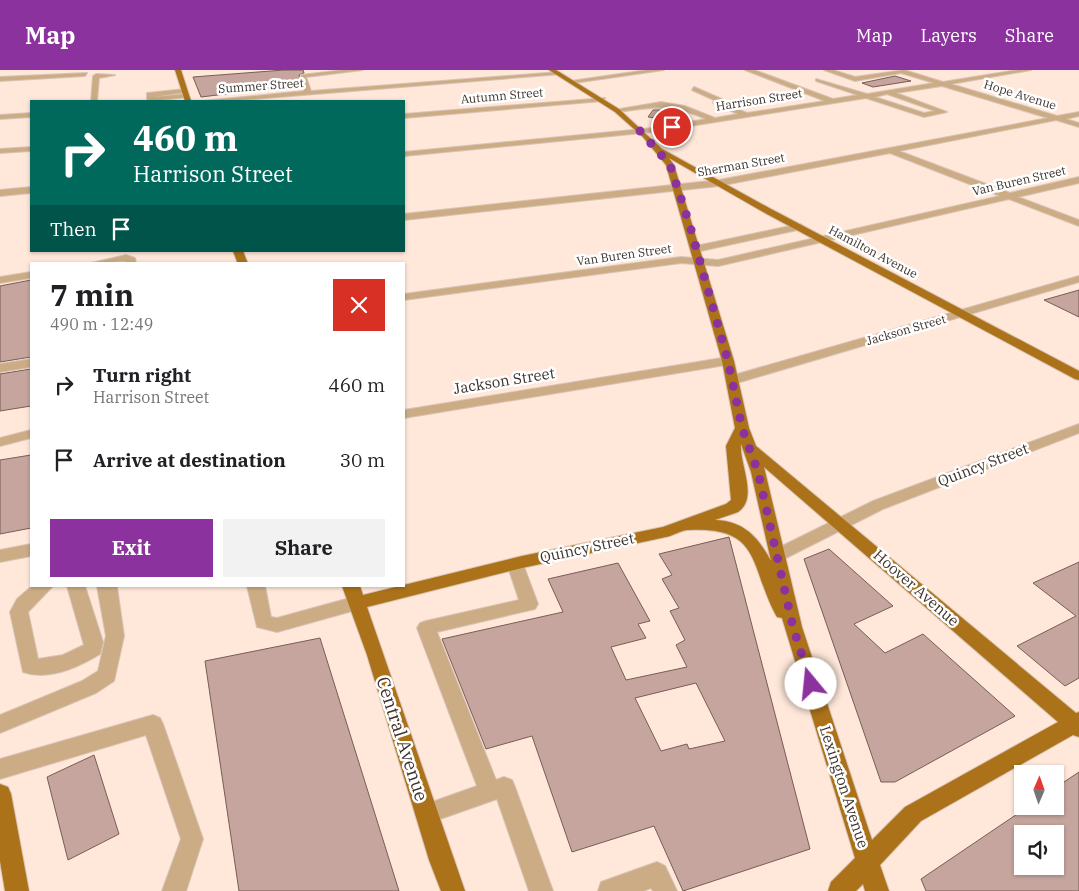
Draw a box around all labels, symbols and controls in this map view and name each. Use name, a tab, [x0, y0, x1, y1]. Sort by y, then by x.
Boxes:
text: Map	[25, 19, 75, 51]
text: Map	[856, 24, 893, 47]
text: Layers	[921, 24, 977, 47]
text: Share	[1005, 24, 1054, 47]
street label: Summer Street	[218, 75, 304, 96]
street label: Hope Avenue	[982, 76, 1058, 113]
street label: Autumn Street	[460, 84, 544, 107]
street label: Harrison Street	[715, 85, 803, 114]
pin	[651, 106, 693, 148]
icon: arrive	[658, 113, 686, 141]
text: 460 m	[133, 115, 238, 161]
icon: right	[50, 120, 115, 185]
street label: Sherman Street	[696, 149, 786, 180]
text: Harrison Street	[133, 159, 293, 188]
street label: Van Buren Street	[971, 162, 1067, 199]
icon: arrive	[107, 215, 135, 243]
text: Then	[50, 217, 97, 241]
street label: Hamilton Avenue	[826, 222, 920, 281]
street label: Van Buren Street	[576, 240, 672, 269]
text: 7 min	[50, 275, 134, 314]
button: close	[333, 279, 385, 331]
street label: Jackson Street	[864, 311, 947, 348]
text: 490 m · 12:49	[50, 314, 153, 334]
text: Turn right	[93, 363, 191, 387]
street label: Jackson Street	[452, 363, 556, 398]
icon: right	[50, 371, 78, 399]
text: 460 m	[328, 373, 385, 397]
text: Harrison Street	[93, 387, 209, 407]
street label: Quincy Street	[935, 439, 1031, 491]
icon: arrive	[50, 446, 78, 474]
text: Arrive at destination	[93, 448, 286, 472]
text: 30 m	[340, 448, 385, 472]
button: Exit	[50, 519, 213, 577]
button: Share	[223, 519, 385, 577]
street label: Quincy Street	[538, 528, 636, 567]
street label: Hoover Avenue	[870, 545, 963, 630]
position arrow	[784, 657, 836, 709]
street label: Central Avenue	[372, 674, 433, 804]
street label: Lexington Avenue	[816, 723, 873, 850]
north arrow	[1014, 765, 1064, 815]
map controls	[1014, 765, 1064, 875]
button: sound	[1014, 825, 1064, 875]

